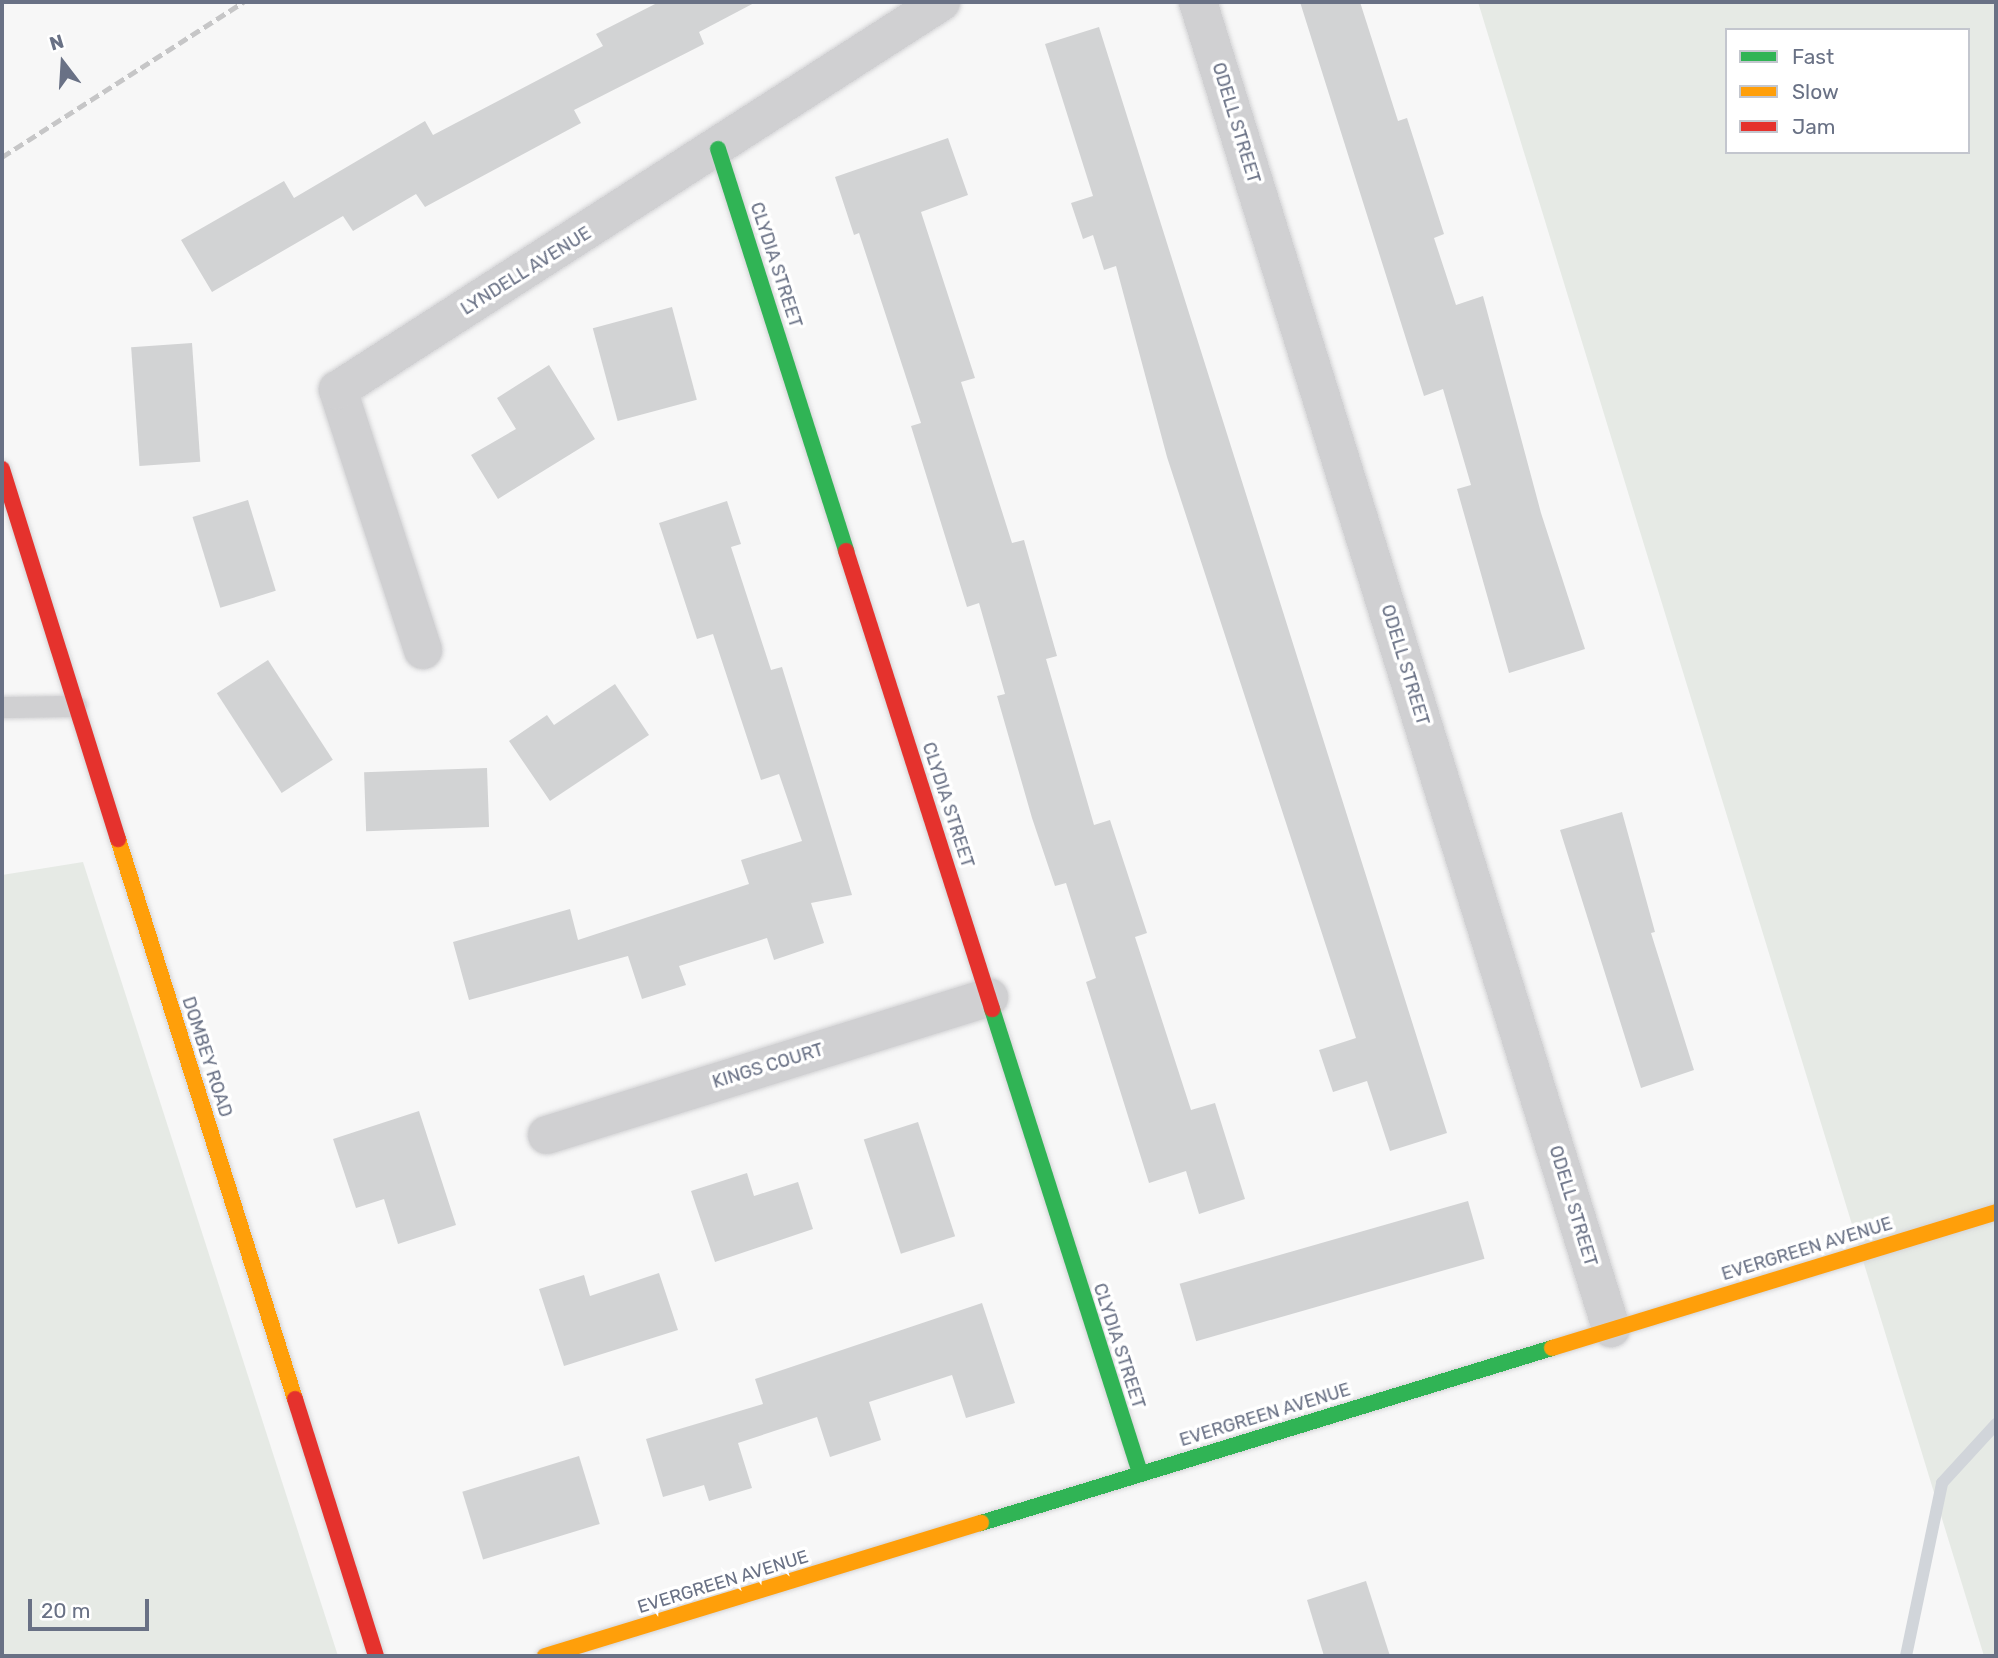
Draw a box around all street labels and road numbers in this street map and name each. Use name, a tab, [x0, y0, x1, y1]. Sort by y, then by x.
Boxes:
street label: ODELL STREET	[1207, 60, 1265, 186]
street label: CLYDIA STREET	[745, 199, 807, 331]
street label: LYNDELL AVENUE	[457, 222, 595, 320]
street label: ODELL STREET	[1376, 602, 1434, 728]
street label: CLYDIA STREET	[917, 739, 979, 871]
street label: DOMBEY ROAD	[177, 994, 237, 1120]
street label: KINGS COURT	[710, 1039, 826, 1093]
street label: ODELL STREET	[1544, 1143, 1602, 1269]
street label: EVERGREEN AVENUE	[1719, 1213, 1895, 1285]
street label: CLYDIA STREET	[1088, 1280, 1150, 1412]
street label: EVERGREEN AVENUE	[1177, 1379, 1353, 1451]
street label: EVERGREEN AVENUE	[635, 1546, 811, 1618]

